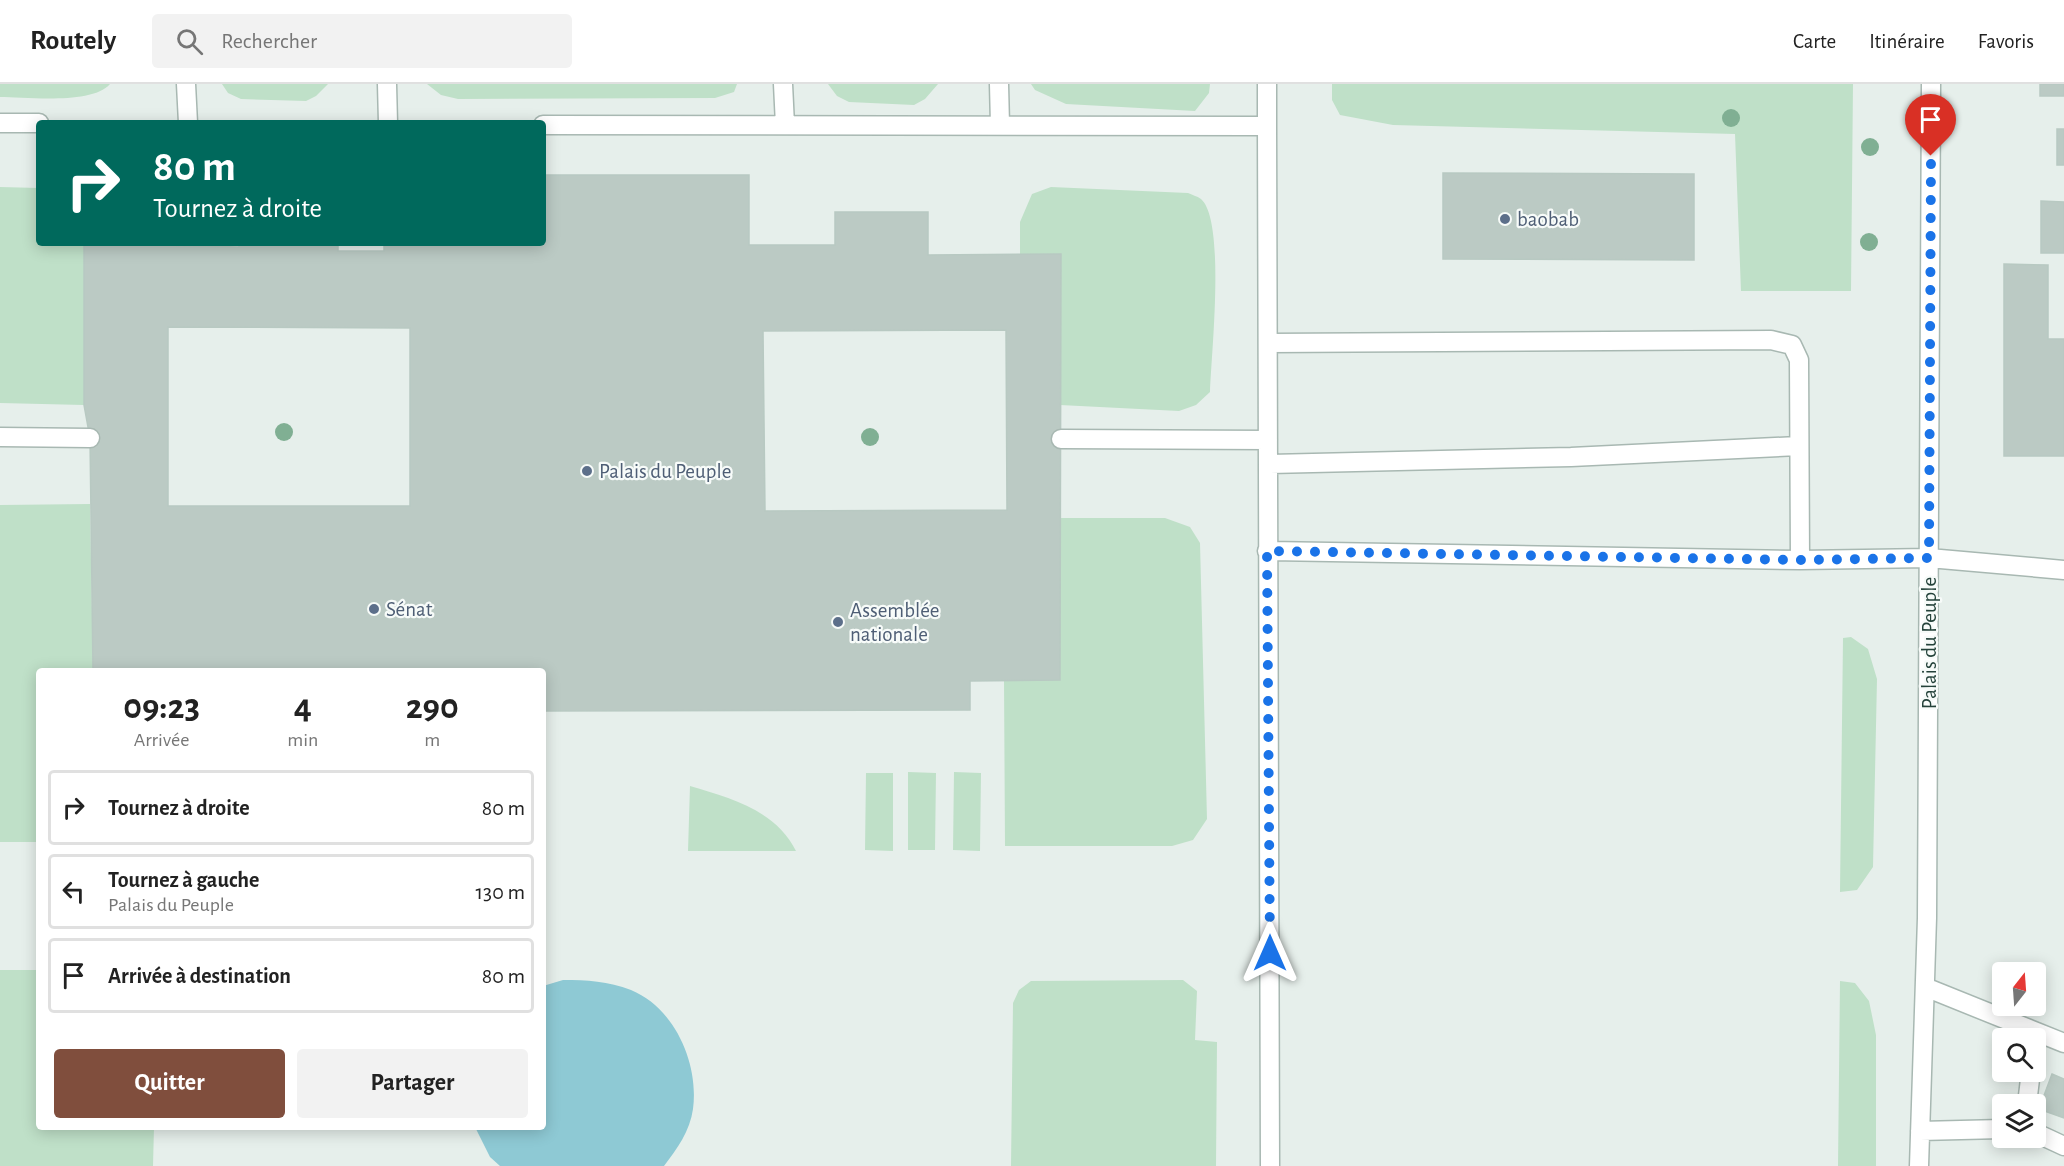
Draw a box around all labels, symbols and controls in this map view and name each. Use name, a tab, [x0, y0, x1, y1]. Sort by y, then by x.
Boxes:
search box	[152, 14, 572, 68]
icon: search	[173, 25, 206, 58]
text: Routely	[30, 27, 116, 55]
text: Rechercher	[221, 30, 317, 52]
text: Carte	[1793, 31, 1836, 52]
text: Itinéraire	[1869, 31, 1945, 52]
text: Favoris	[1978, 31, 2034, 52]
pin	[1905, 94, 1956, 156]
icon: arrive	[1914, 103, 1947, 136]
icon: right	[54, 144, 132, 222]
text: 80 m	[153, 146, 236, 188]
text: Tournez à droite	[153, 195, 322, 222]
place label: baobab	[1517, 209, 1579, 230]
marker: baobab	[1498, 212, 1512, 226]
place label: Palais du Peuple	[599, 461, 731, 482]
marker: Palais du Peuple	[580, 464, 594, 478]
street label: Palais du Peuple	[1919, 577, 1940, 709]
place label: Sénat	[386, 599, 433, 620]
place label: Assemblée nationale	[850, 600, 940, 645]
marker: Sénat	[367, 602, 381, 616]
marker: Assemblée nationale	[831, 615, 845, 629]
text: 09:23	[123, 689, 200, 725]
text: 4	[294, 689, 312, 725]
text: 290	[406, 689, 459, 725]
text: Arrivée	[134, 730, 190, 750]
text: min	[287, 730, 318, 750]
text: m	[424, 730, 440, 750]
icon: right	[57, 791, 90, 824]
text: Tournez à droite	[108, 797, 250, 819]
text: 80 m	[482, 797, 525, 819]
text: Tournez à gauche	[108, 869, 259, 891]
icon: left	[57, 875, 90, 908]
text: 130 m	[476, 881, 525, 903]
text: Palais du Peuple	[108, 895, 234, 915]
position arrow	[1238, 921, 1302, 985]
icon: arrive	[57, 959, 90, 992]
north arrow	[1992, 962, 2046, 1016]
map controls	[1992, 962, 2046, 1148]
text: Arrivée à destination	[108, 965, 291, 987]
text: 80 m	[482, 965, 525, 987]
button: search	[1992, 1028, 2046, 1082]
button: Quitter	[54, 1049, 285, 1118]
button: Partager	[297, 1049, 528, 1118]
button: layers	[1992, 1094, 2046, 1148]

